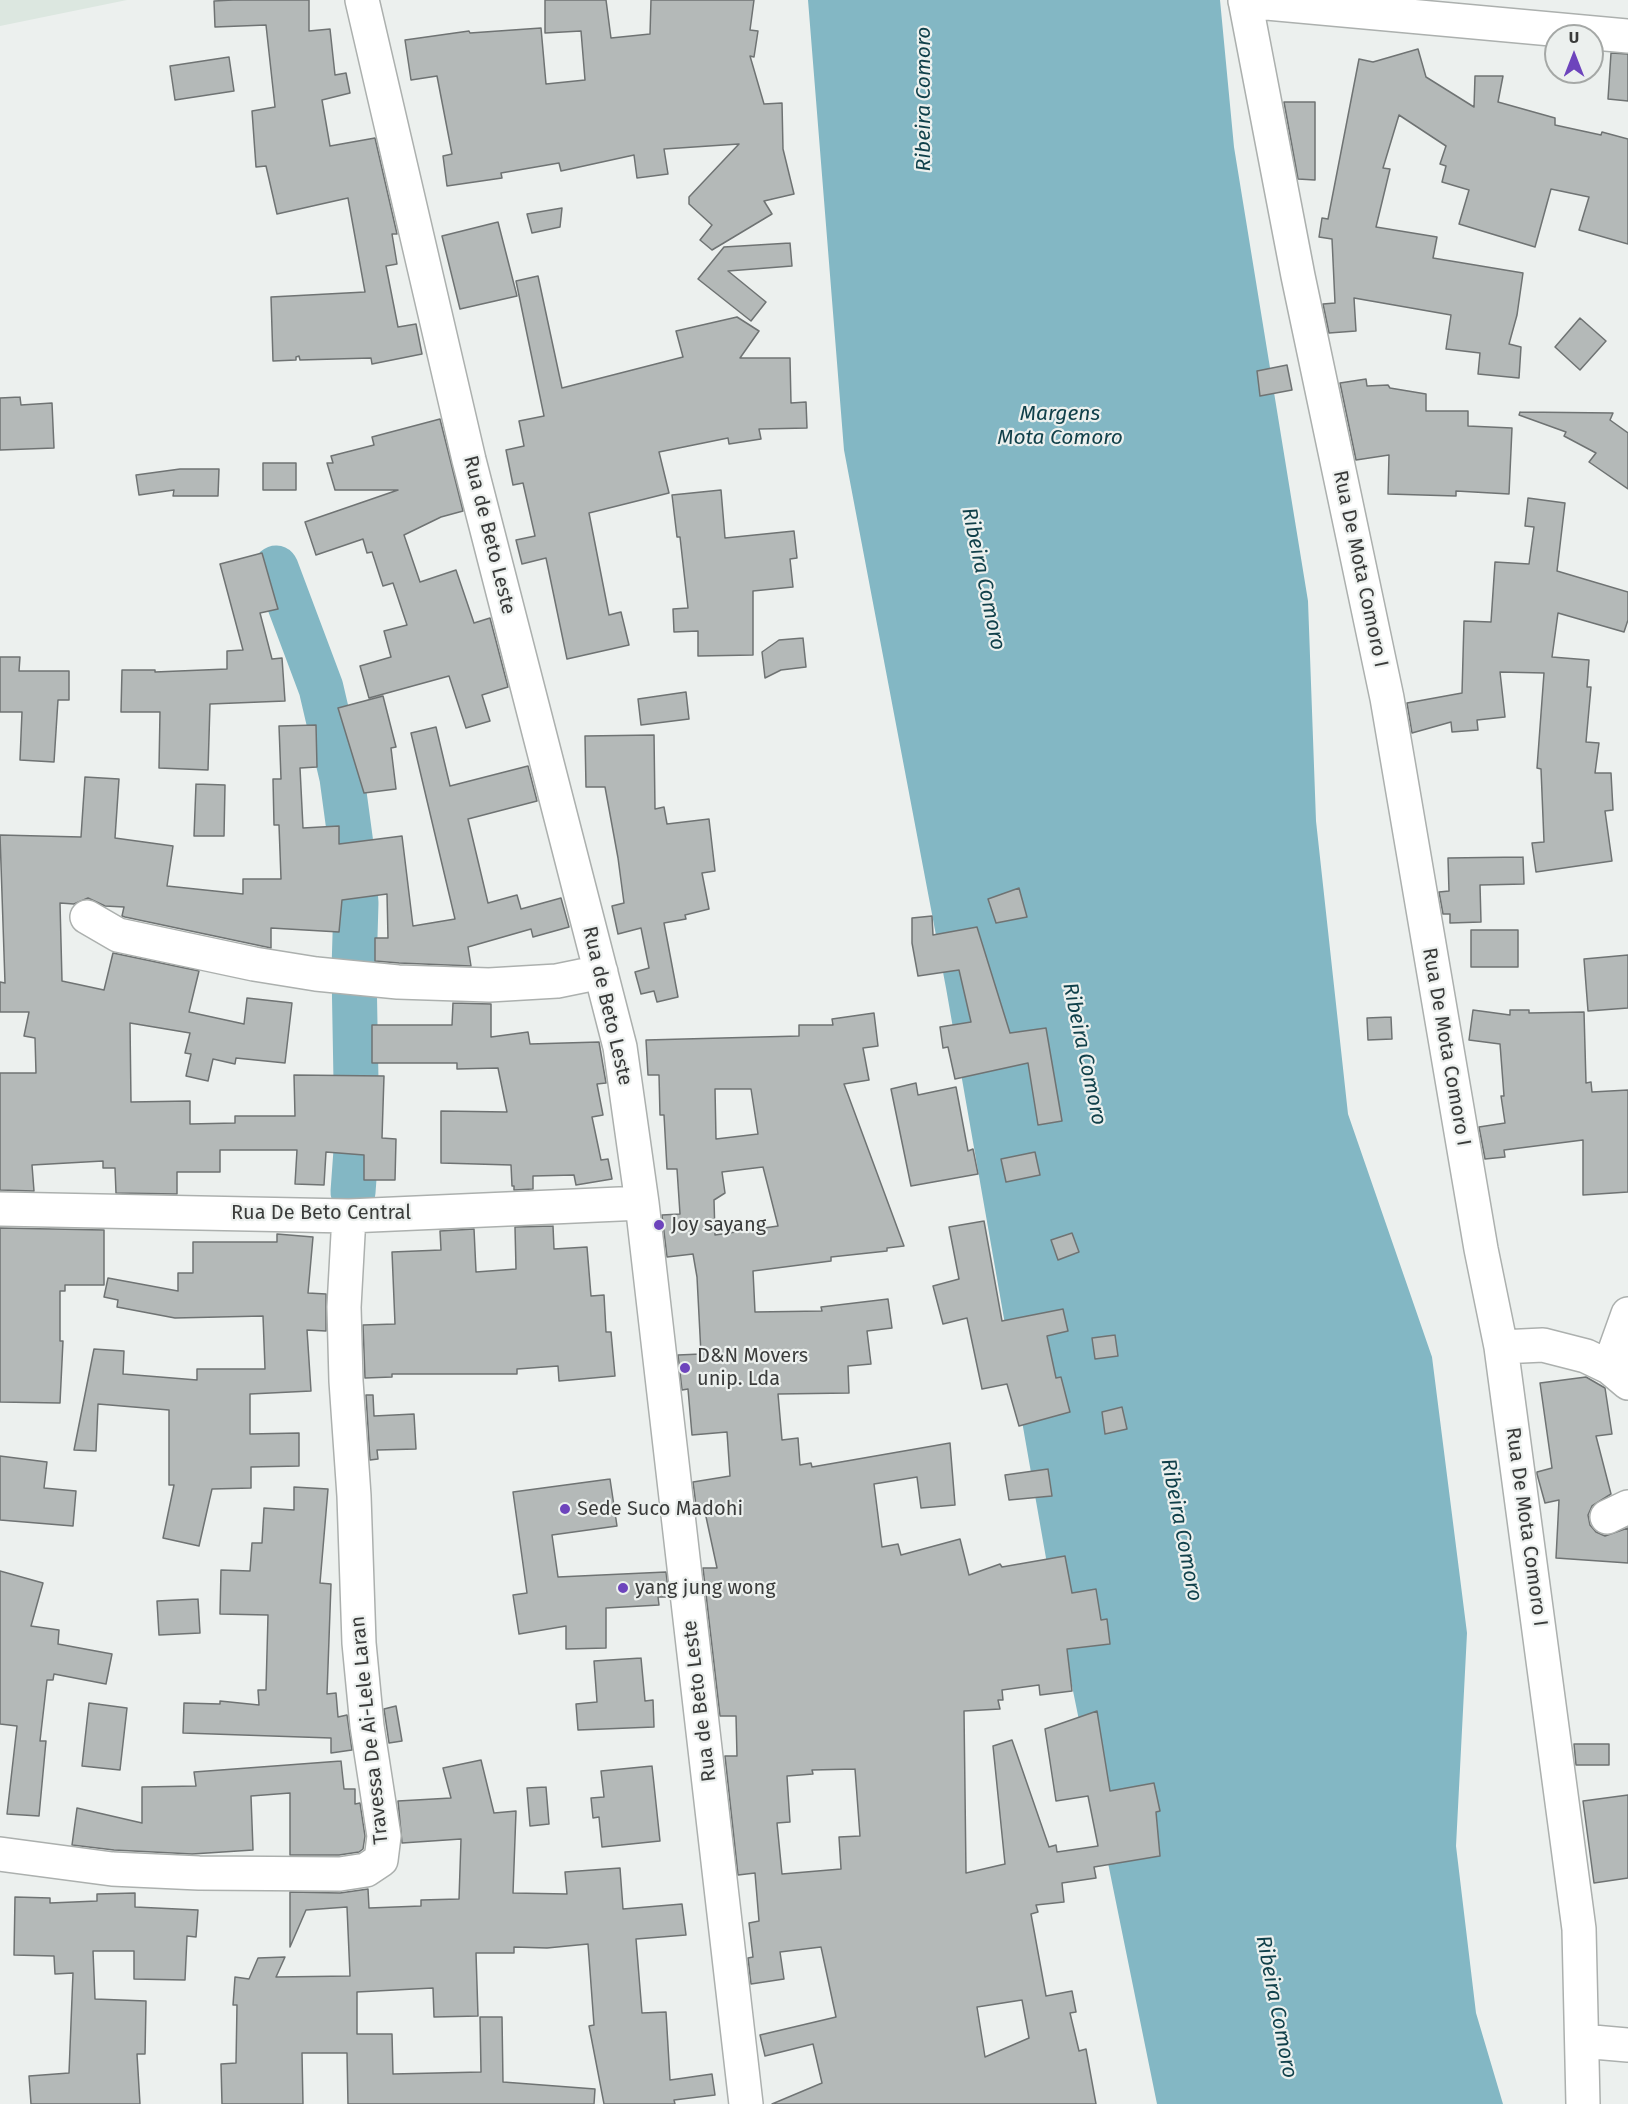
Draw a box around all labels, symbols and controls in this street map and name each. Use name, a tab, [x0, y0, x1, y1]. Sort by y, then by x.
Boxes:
north arrow	[1544, 24, 1604, 84]
water label: Ribeira Comoro	[911, 27, 937, 171]
text: U	[1569, 28, 1579, 47]
water label: Margens Mota Comoro	[997, 401, 1123, 451]
street label: Rua de Beto Leste	[458, 453, 520, 617]
street label: Rua De Mota Comoro I	[1327, 468, 1393, 670]
water label: Ribeira Comoro	[956, 506, 1010, 652]
street label: Rua de Beto Leste	[577, 924, 637, 1088]
street label: Rua De Mota Comoro I	[1417, 946, 1475, 1148]
water label: Ribeira Comoro	[1057, 981, 1111, 1127]
street label: Rua De Beto Central	[231, 1201, 411, 1225]
place label: Joy sayang	[671, 1213, 766, 1237]
marker: Joy sayang	[652, 1218, 666, 1232]
place label: D&N Movers unip. Lda	[697, 1344, 808, 1391]
marker: D&N Movers unip. Lda	[678, 1361, 692, 1375]
street label: Rua De Mota Comoro I	[1500, 1426, 1552, 1628]
water label: Ribeira Comoro	[1155, 1456, 1207, 1604]
place label: Sede Suco Madohi	[577, 1497, 743, 1521]
marker: Sede Suco Madohi	[558, 1502, 572, 1516]
place label: yang jung wong	[635, 1576, 776, 1600]
marker: yang jung wong	[616, 1581, 630, 1595]
street label: Travessa De Ai-Lele Laran	[346, 1615, 394, 1845]
street label: Rua de Beto Leste	[678, 1619, 722, 1783]
water label: Ribeira Comoro	[1250, 1933, 1302, 2081]

